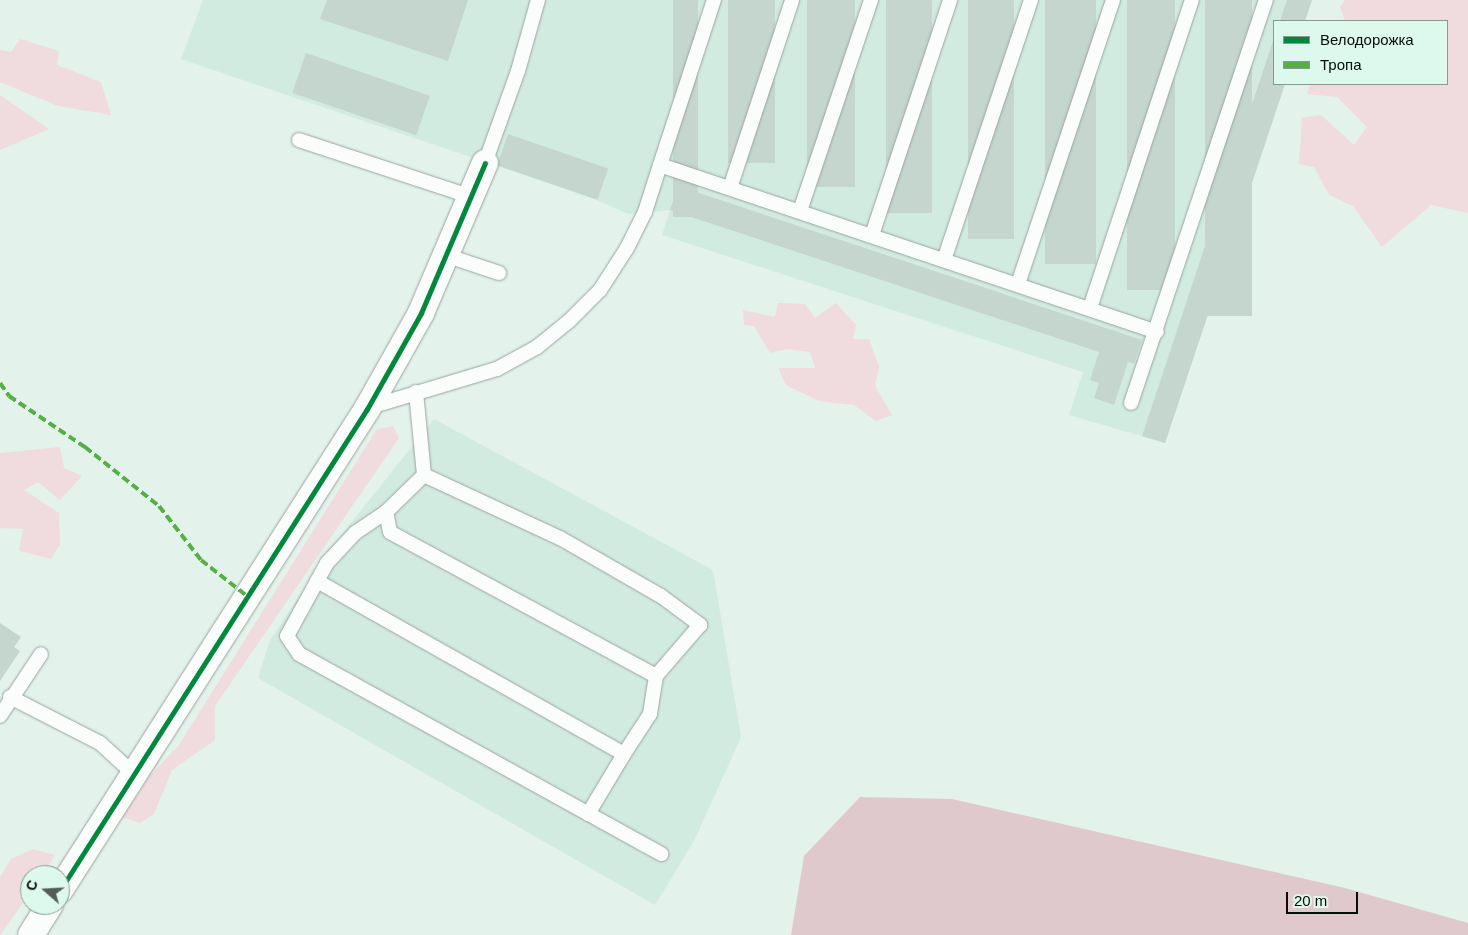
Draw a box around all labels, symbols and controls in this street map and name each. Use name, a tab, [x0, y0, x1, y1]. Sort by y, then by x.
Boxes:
legend	[1273, 20, 1448, 85]
text: Велодорожка	[1320, 31, 1414, 48]
text: Тропа	[1320, 56, 1361, 73]
north arrow	[20, 865, 70, 915]
text: С	[23, 878, 41, 893]
scale bar	[1288, 882, 1360, 914]
text: 20 m	[1294, 892, 1327, 909]

